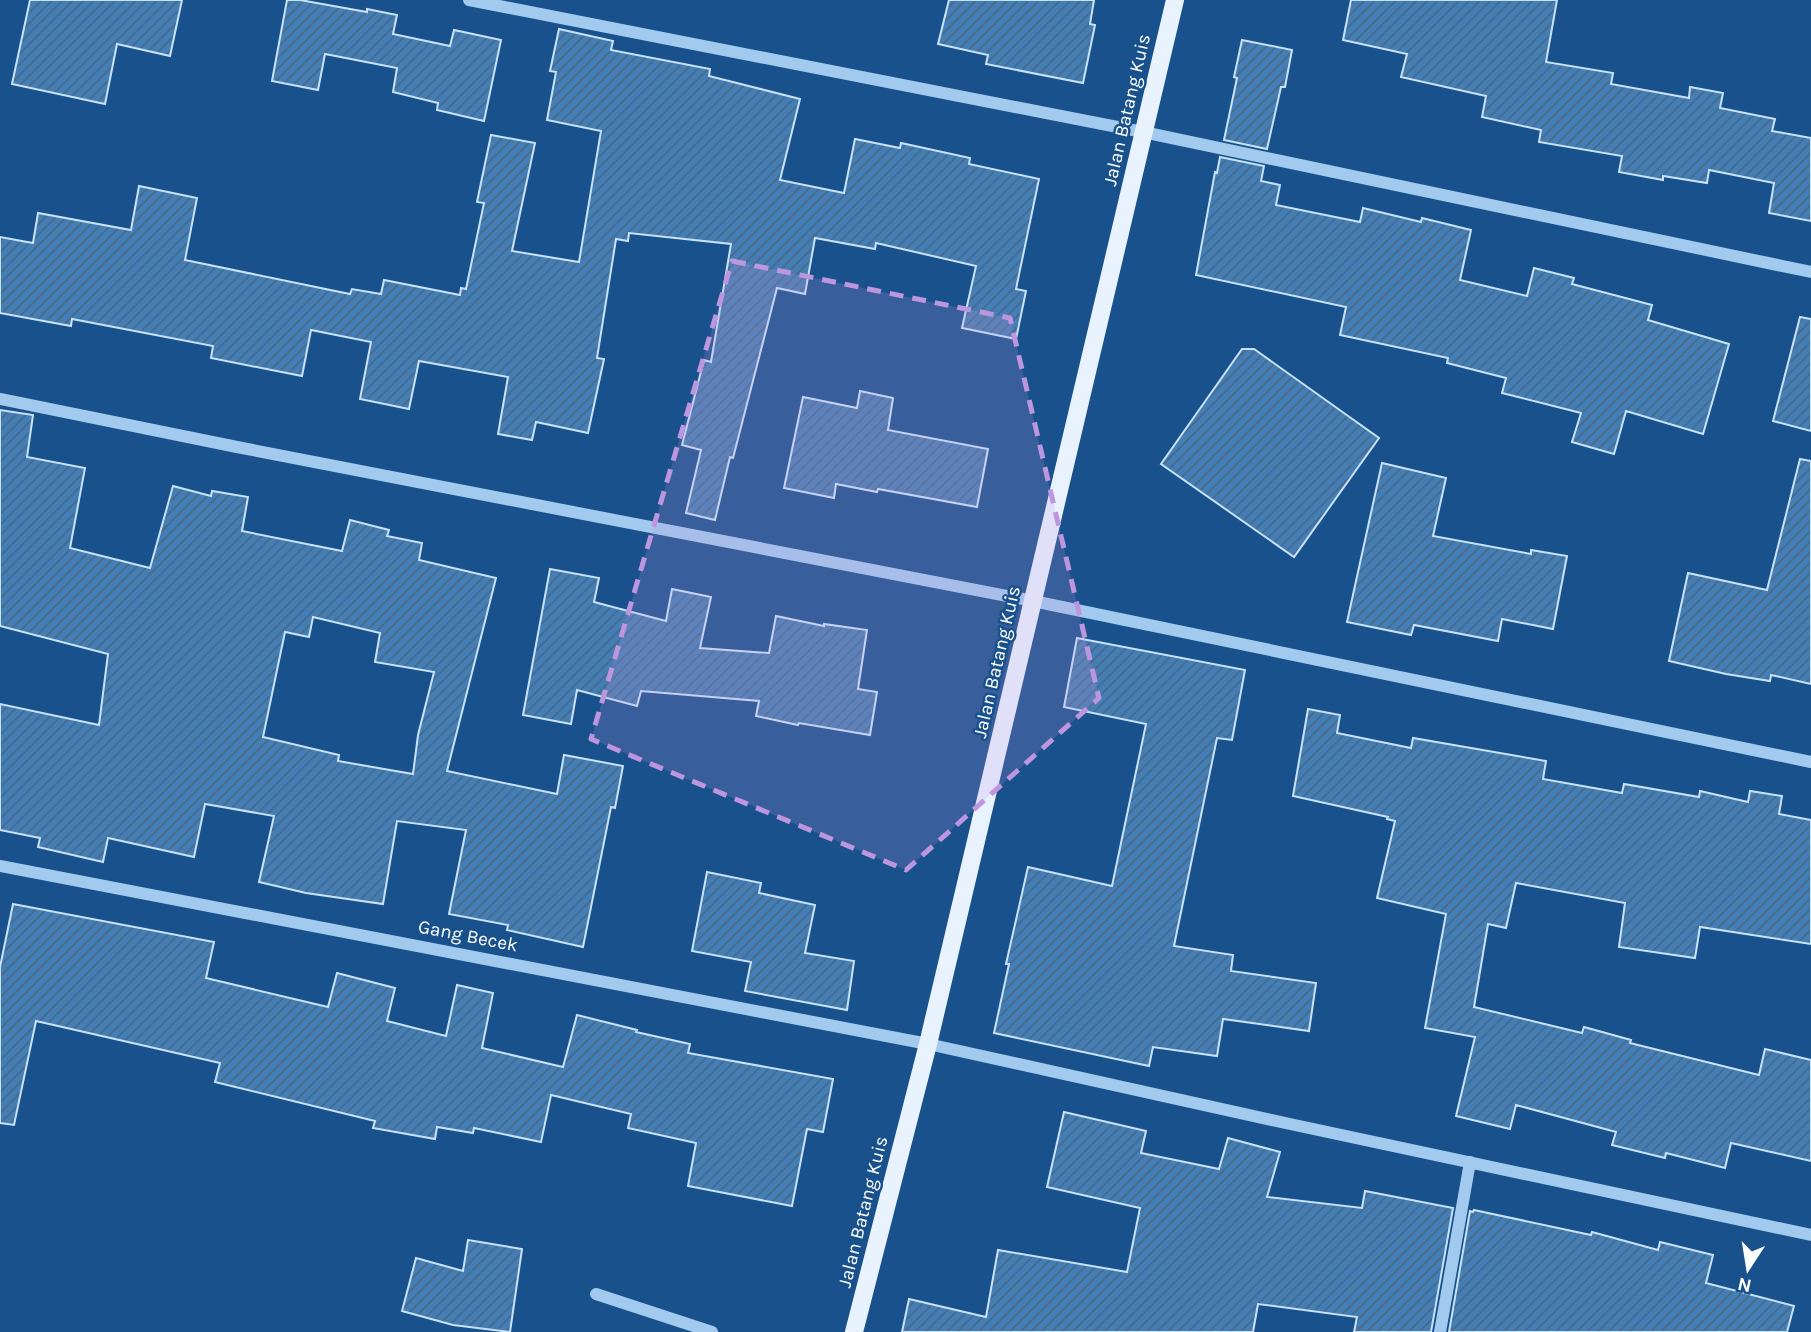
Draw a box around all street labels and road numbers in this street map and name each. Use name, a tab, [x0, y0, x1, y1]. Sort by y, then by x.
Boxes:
street label: Jalan Batang Kuis	[1099, 32, 1155, 188]
street label: Jalan Batang Kuis	[969, 584, 1025, 740]
street label: Gang Becek	[416, 916, 520, 957]
street label: Jalan Batang Kuis	[834, 1134, 892, 1290]

